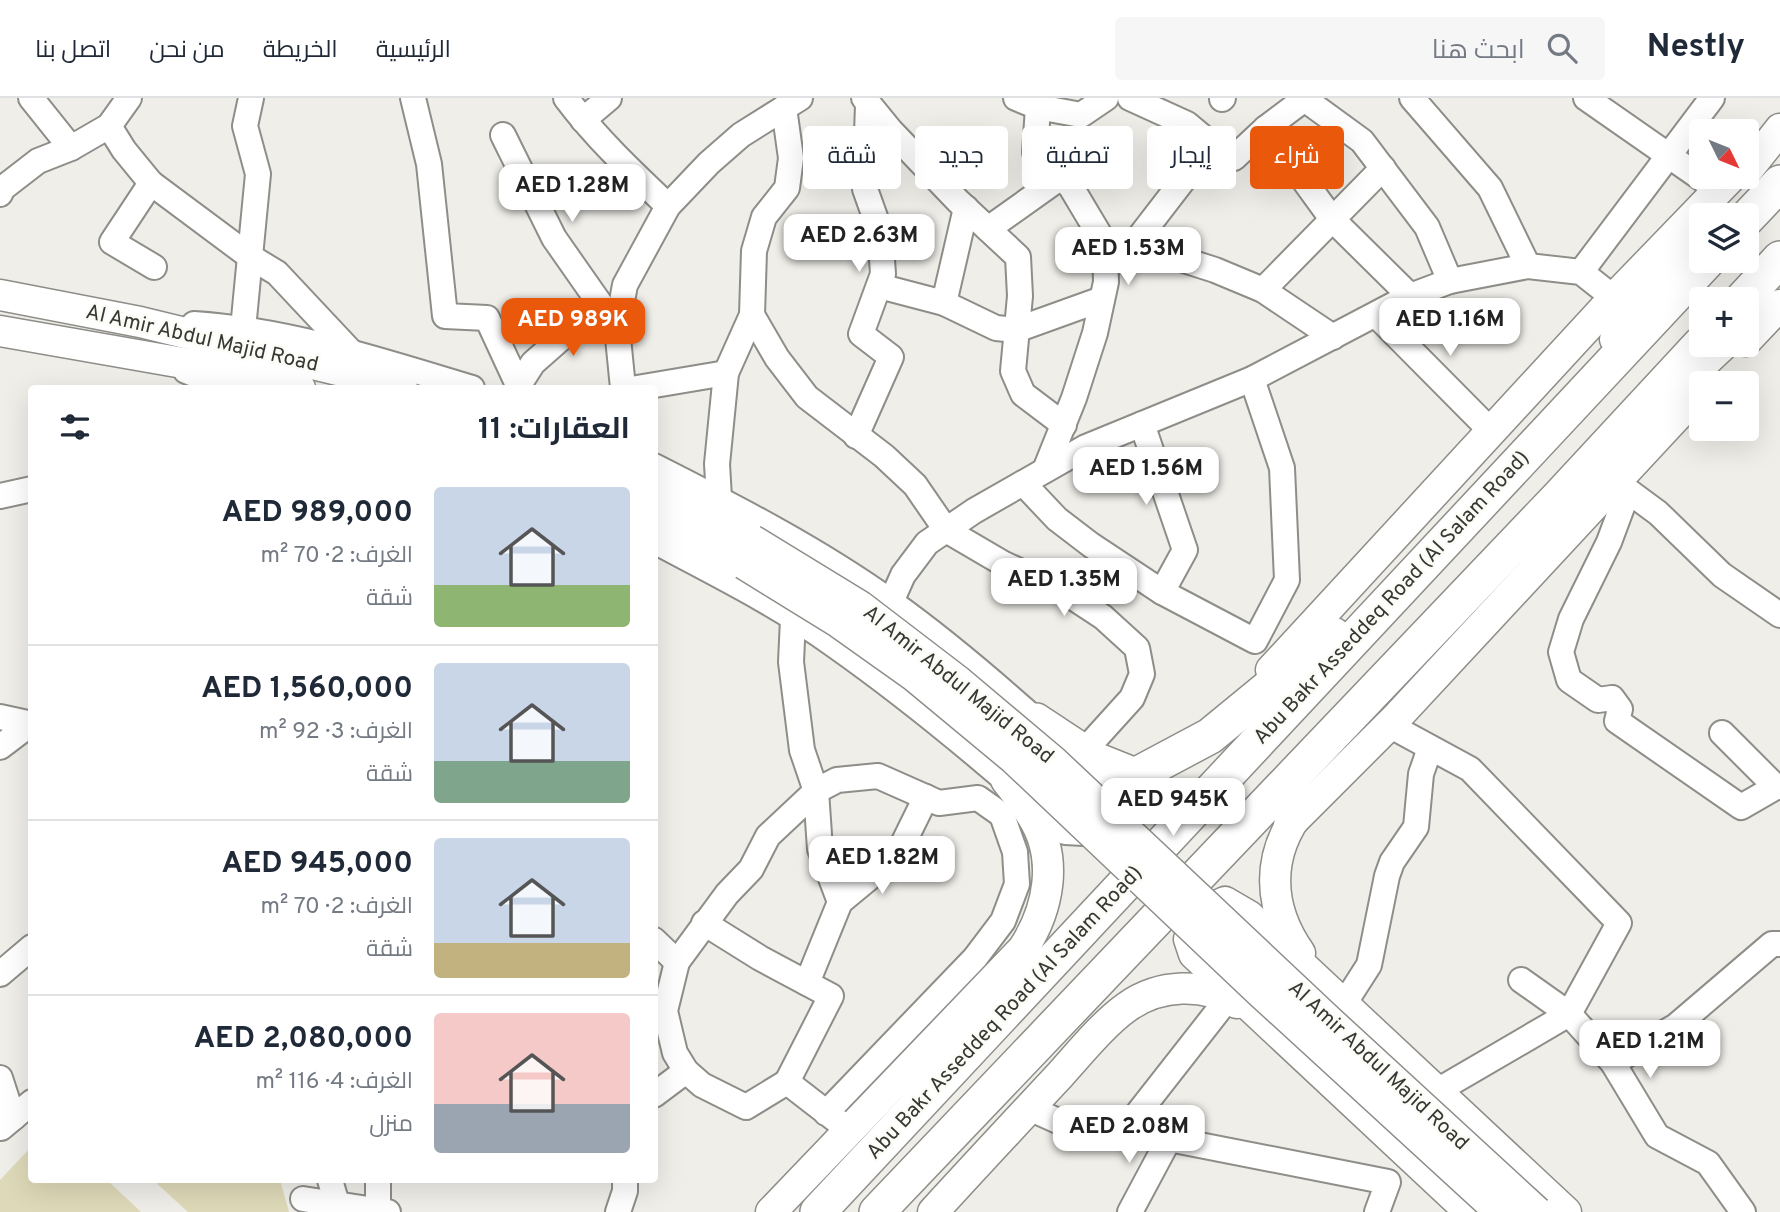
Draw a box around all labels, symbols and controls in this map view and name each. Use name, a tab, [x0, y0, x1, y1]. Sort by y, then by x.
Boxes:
search box	[1115, 17, 1605, 80]
text: Nestly	[1647, 27, 1745, 69]
icon: search	[1543, 29, 1581, 67]
text: ابحث هنا	[1432, 35, 1525, 68]
text: اتصل بنا	[35, 36, 111, 66]
text: من نحن	[149, 36, 225, 66]
text: الخريطة	[263, 36, 338, 66]
text: الرئيسية	[376, 36, 451, 66]
north arrow	[1689, 119, 1759, 189]
map controls	[1689, 119, 1759, 441]
chip: شقة	[803, 126, 901, 189]
chip: جديد	[915, 126, 1008, 189]
chip: تصفية	[1022, 126, 1133, 189]
chip: إيجار	[1147, 126, 1236, 189]
chip: شراء	[1250, 126, 1344, 189]
pin: AED 1.28M	[492, 164, 652, 224]
text: AED 1.28M	[515, 172, 629, 201]
button: layers	[1689, 203, 1759, 273]
pin: AED 2.63M	[779, 214, 939, 274]
text: AED 2.63M	[800, 222, 918, 251]
pin: AED 1.53M	[1048, 228, 1208, 287]
text: AED 1.53M	[1071, 235, 1185, 264]
button: +	[1689, 287, 1759, 357]
street label: Al Amir Abdul Majid Road	[83, 299, 321, 379]
pin: AED 989K	[501, 299, 645, 358]
pin: AED 1.16M	[1370, 299, 1530, 358]
text: AED 989K	[517, 306, 629, 335]
text: AED 1.16M	[1395, 306, 1505, 335]
button: −	[1689, 371, 1759, 441]
icon: filters	[56, 408, 94, 446]
text: العقارات: 11	[478, 412, 630, 449]
street label: Abu Bakr Asseddeq Road (Al Salam Road)	[1248, 445, 1536, 751]
pin: AED 1.56M	[1066, 448, 1226, 507]
text: AED 1.56M	[1089, 455, 1203, 484]
text: AED 989,000	[222, 495, 413, 532]
icon: home	[490, 515, 574, 599]
text: الغرف: 2 · 70 m²	[260, 542, 413, 571]
pin: AED 1.35M	[984, 559, 1144, 618]
text: AED 1.35M	[1007, 566, 1121, 595]
text: شقة	[366, 585, 413, 614]
street label: Al Amir Abdul Majid Road	[857, 600, 1059, 770]
text: AED 1,560,000	[201, 671, 413, 708]
icon: home	[490, 691, 574, 775]
text: الغرف: 3 · 92 m²	[259, 718, 413, 747]
text: شقة	[366, 761, 413, 790]
pin: AED 945K	[1101, 778, 1245, 838]
text: AED 945K	[1117, 786, 1229, 815]
pin: AED 1.82M	[802, 836, 962, 896]
text: AED 1.82M	[825, 844, 939, 873]
text: AED 945,000	[221, 846, 413, 883]
street label: Abu Bakr Asseddeq Road (Al Salam Road)	[861, 860, 1149, 1166]
icon: home	[490, 866, 574, 950]
text: الغرف: 2 · 70 m²	[260, 893, 413, 922]
text: شقة	[366, 936, 413, 965]
street label: Al Amir Abdul Majid Road	[1282, 975, 1474, 1157]
pin: AED 1.21M	[1570, 1020, 1730, 1080]
text: AED 2,080,000	[194, 1021, 413, 1058]
text: AED 1.21M	[1595, 1028, 1705, 1057]
icon: home	[490, 1041, 574, 1125]
text: الغرف: 4 · 116 m²	[255, 1068, 413, 1097]
pin: AED 2.08M	[1049, 1105, 1209, 1165]
text: منزل	[369, 1111, 413, 1140]
text: AED 2.08M	[1069, 1113, 1189, 1142]

